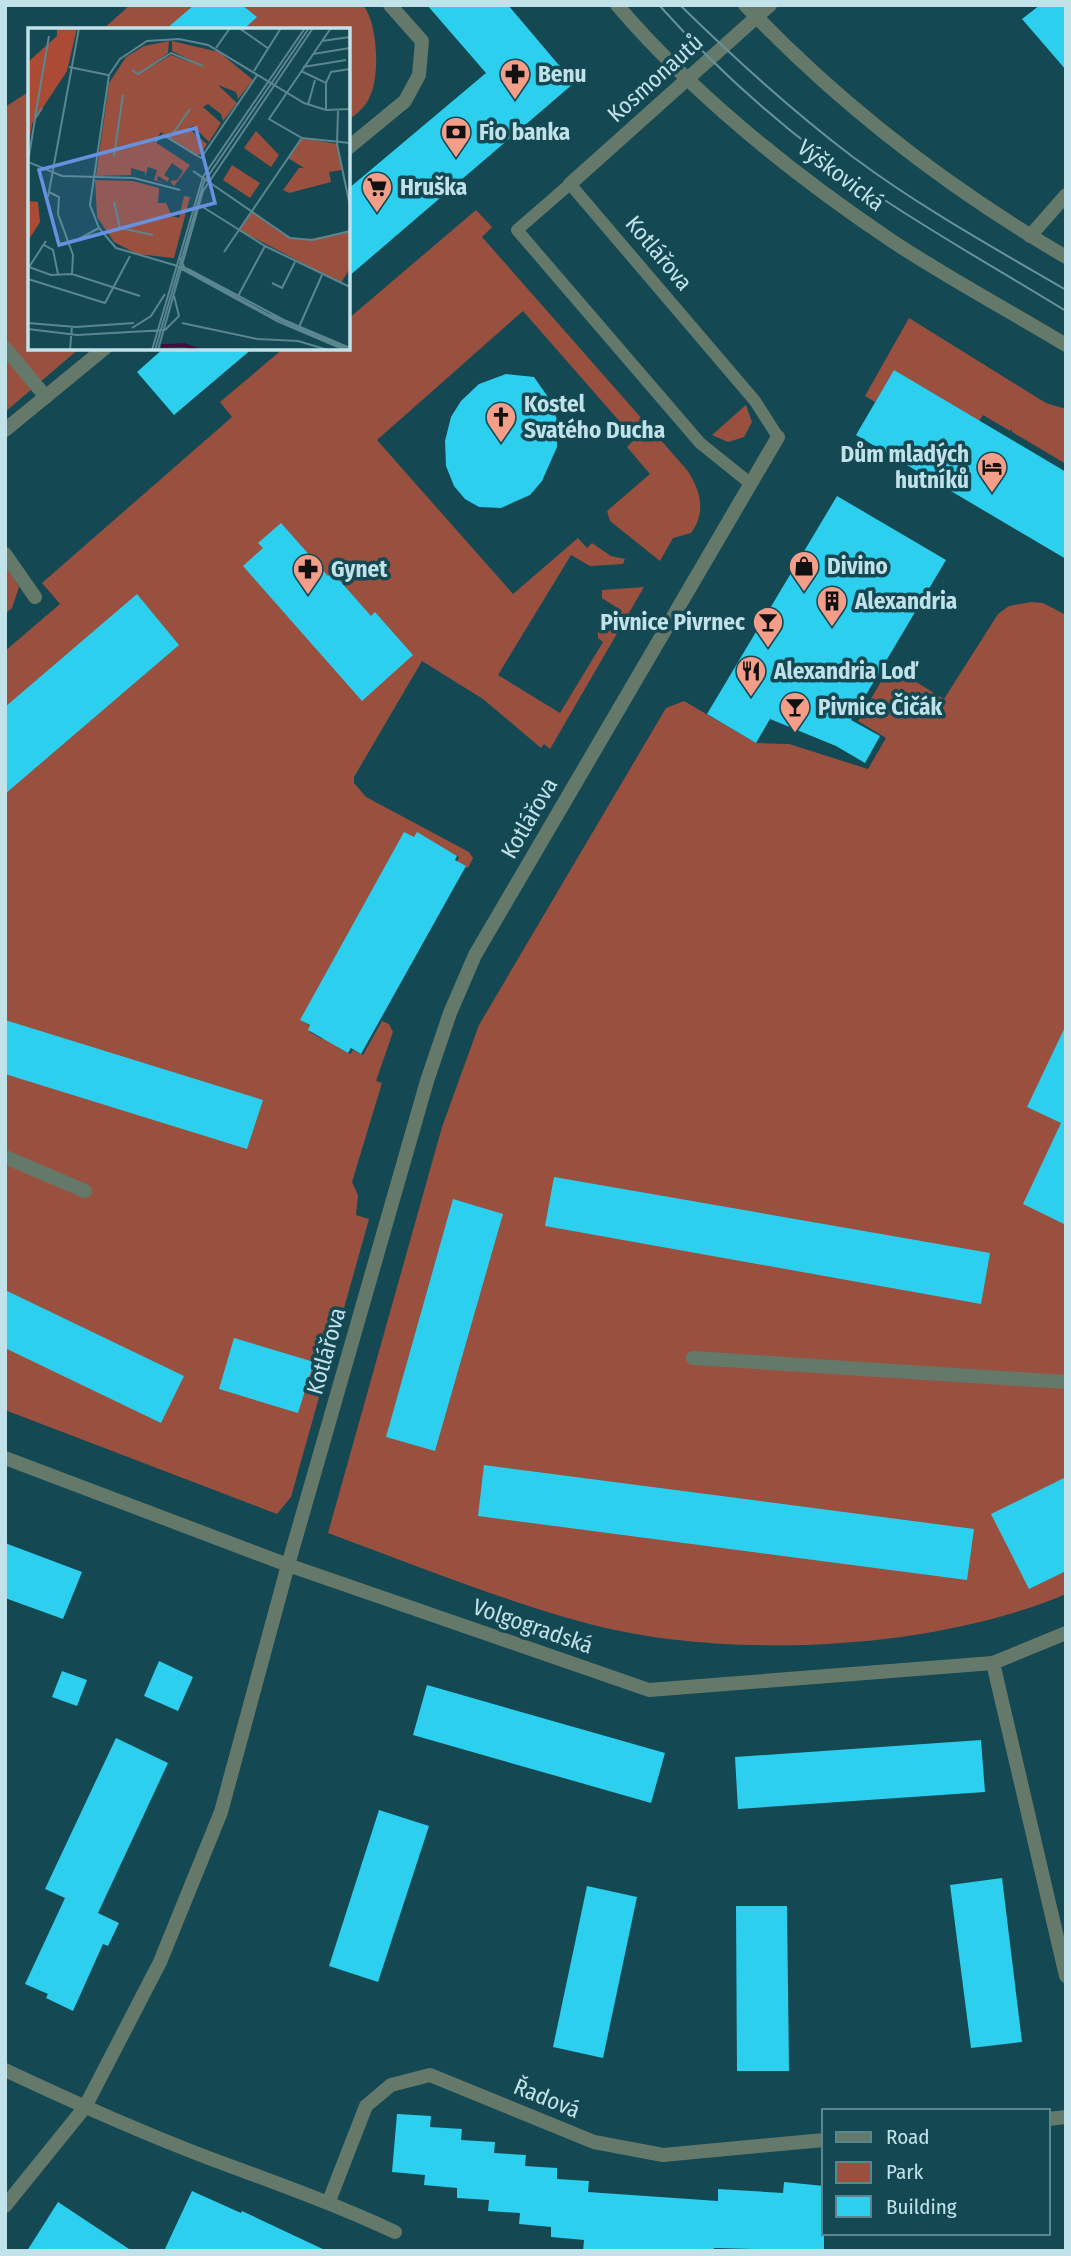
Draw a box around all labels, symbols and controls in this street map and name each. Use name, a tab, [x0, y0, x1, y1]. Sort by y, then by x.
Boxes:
inset map	[28, 28, 350, 350]
street label: Kosmonautů	[602, 28, 708, 128]
pharmacy icon: Benu	[498, 57, 532, 101]
place label: Benu	[538, 60, 587, 88]
bank icon: Fio banka	[439, 115, 473, 159]
place label: Fio banka	[479, 118, 570, 146]
street label: Výškovická	[792, 133, 890, 217]
supermarket icon: Hruška	[360, 170, 394, 214]
place label: Hruška	[400, 173, 467, 201]
street label: Kotlářova	[620, 210, 698, 296]
place label: Kostel Svatého Ducha	[524, 390, 665, 444]
church icon: Kostel Svatého Ducha	[484, 400, 518, 444]
place label: Dům mladých hutníků	[841, 440, 969, 494]
hotel icon: Dům mladých hutníků	[975, 450, 1009, 494]
shop icon: Divino	[787, 549, 821, 593]
pharmacy icon: Gynet	[291, 552, 325, 596]
place label: Divino	[827, 552, 888, 580]
place label: Gynet	[331, 555, 388, 583]
building icon: Alexandria	[815, 584, 849, 628]
place label: Alexandria	[854, 587, 957, 615]
bar icon: Pivnice Pivrnec	[751, 605, 785, 649]
place label: Pivnice Pivrnec	[600, 608, 745, 636]
restaurant icon: Alexandria Loď	[734, 654, 768, 698]
place label: Alexandria Loď	[773, 657, 920, 685]
bar icon: Pivnice Čičák	[778, 690, 812, 734]
place label: Pivnice Čičák	[818, 692, 943, 721]
street label: Kotlářova	[495, 772, 563, 864]
street label: Kotlářova	[300, 1304, 352, 1398]
street label: Volgogradská	[469, 1592, 597, 1660]
street label: Řadová	[510, 2072, 584, 2124]
legend	[822, 2109, 1050, 2235]
text: Road	[886, 2124, 930, 2150]
text: Park	[886, 2159, 924, 2185]
text: Building	[886, 2194, 957, 2220]

